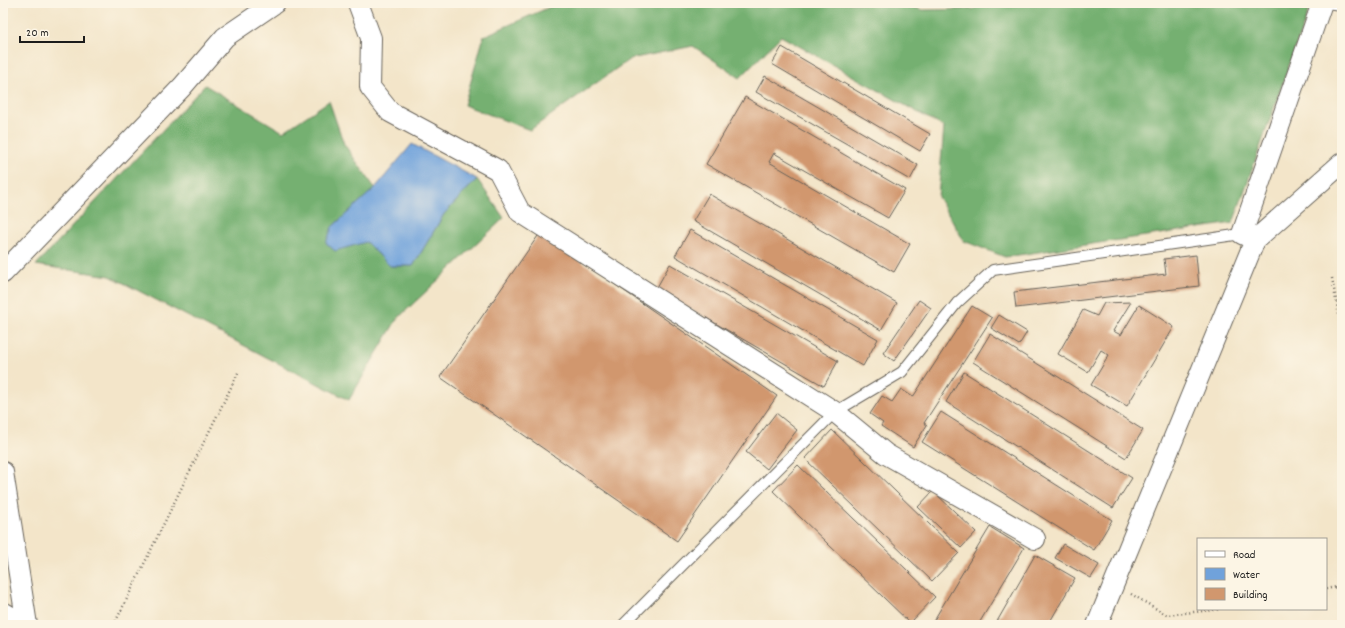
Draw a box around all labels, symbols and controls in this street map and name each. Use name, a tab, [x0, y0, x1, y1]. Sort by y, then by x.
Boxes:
scale bar	[20, 18, 84, 44]
text: 20 m	[26, 25, 49, 42]
legend	[1197, 538, 1327, 610]
text: Road	[1233, 547, 1255, 564]
text: Water	[1233, 567, 1260, 584]
text: Building	[1233, 587, 1268, 604]

